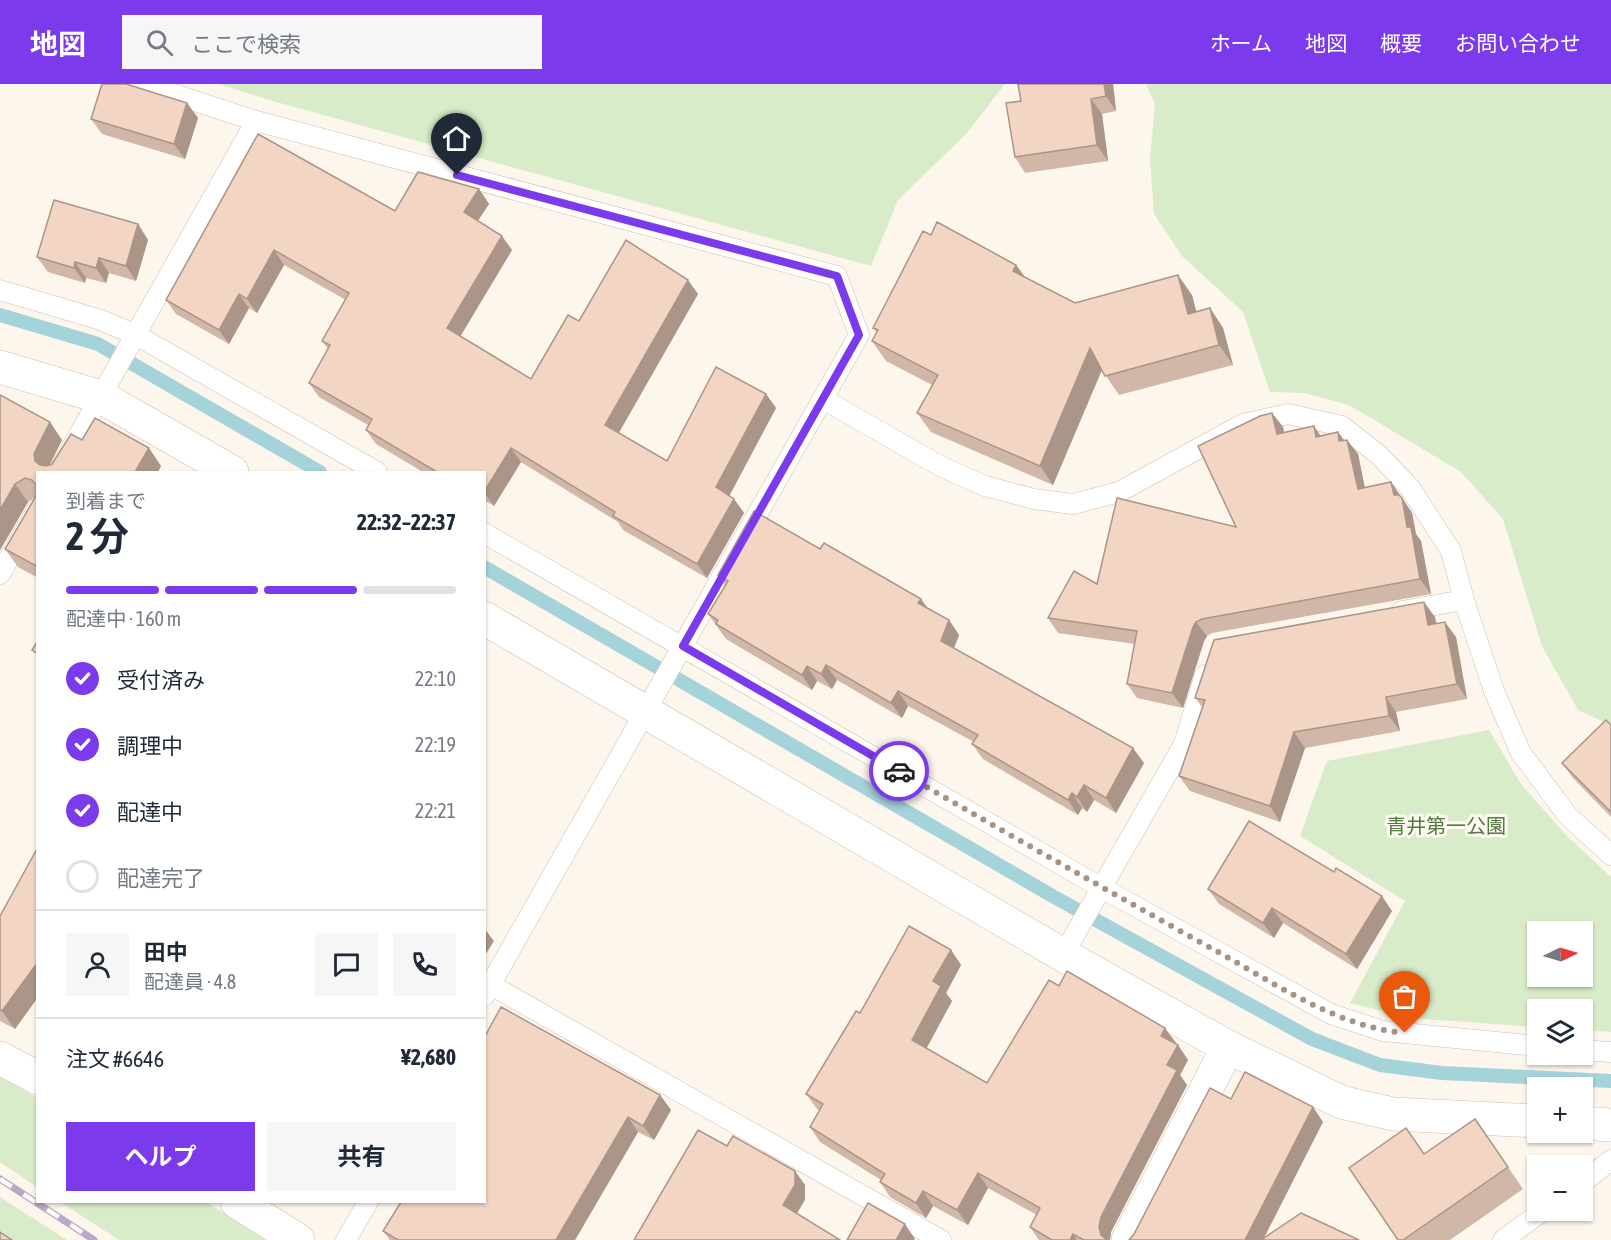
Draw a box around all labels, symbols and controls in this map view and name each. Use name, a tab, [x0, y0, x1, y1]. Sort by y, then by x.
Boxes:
search box	[122, 15, 542, 69]
icon: search	[143, 26, 176, 59]
text: 地図	[30, 28, 86, 60]
text: ここで検索	[191, 31, 301, 57]
text: ホーム	[1210, 31, 1272, 55]
text: 地図	[1305, 31, 1347, 55]
text: 概要	[1380, 31, 1422, 55]
text: お問い合わせ	[1455, 31, 1581, 55]
pin	[431, 113, 482, 175]
icon: home	[440, 122, 473, 155]
text: 到着まで	[66, 489, 146, 512]
text: 22:32–22:37	[357, 509, 456, 535]
text: 2 分	[66, 514, 129, 558]
text: 配達中 · 160 m	[66, 607, 181, 630]
icon: check	[66, 662, 99, 695]
text: 受付済み	[117, 667, 205, 693]
text: 22:10	[415, 667, 456, 690]
icon: check	[66, 728, 99, 761]
text: 調理中	[117, 733, 183, 759]
text: 22:19	[415, 733, 456, 756]
courier	[869, 741, 929, 801]
icon: car	[883, 755, 916, 788]
icon: check	[66, 794, 99, 827]
text: 配達中	[117, 799, 183, 825]
text: 22:21	[415, 799, 456, 822]
park label: 青井第一公園	[1386, 814, 1506, 837]
text: 配達完了	[117, 865, 205, 891]
north arrow	[1527, 921, 1593, 987]
map controls	[1527, 921, 1593, 1221]
button: person	[66, 933, 129, 996]
button: chat	[315, 933, 378, 996]
button: phone	[393, 933, 456, 996]
text: 田中	[144, 939, 188, 965]
text: 配達員 · 4.8	[144, 970, 236, 993]
pin	[1379, 971, 1430, 1033]
icon: bag	[1388, 980, 1421, 1013]
button: layers	[1527, 999, 1593, 1065]
text: ¥2,680	[401, 1044, 456, 1070]
text: 注文 #6646	[66, 1046, 164, 1072]
button: +	[1527, 1077, 1593, 1143]
button: ヘルプ	[66, 1122, 255, 1191]
button: 共有	[267, 1122, 456, 1191]
button: −	[1527, 1155, 1593, 1221]

